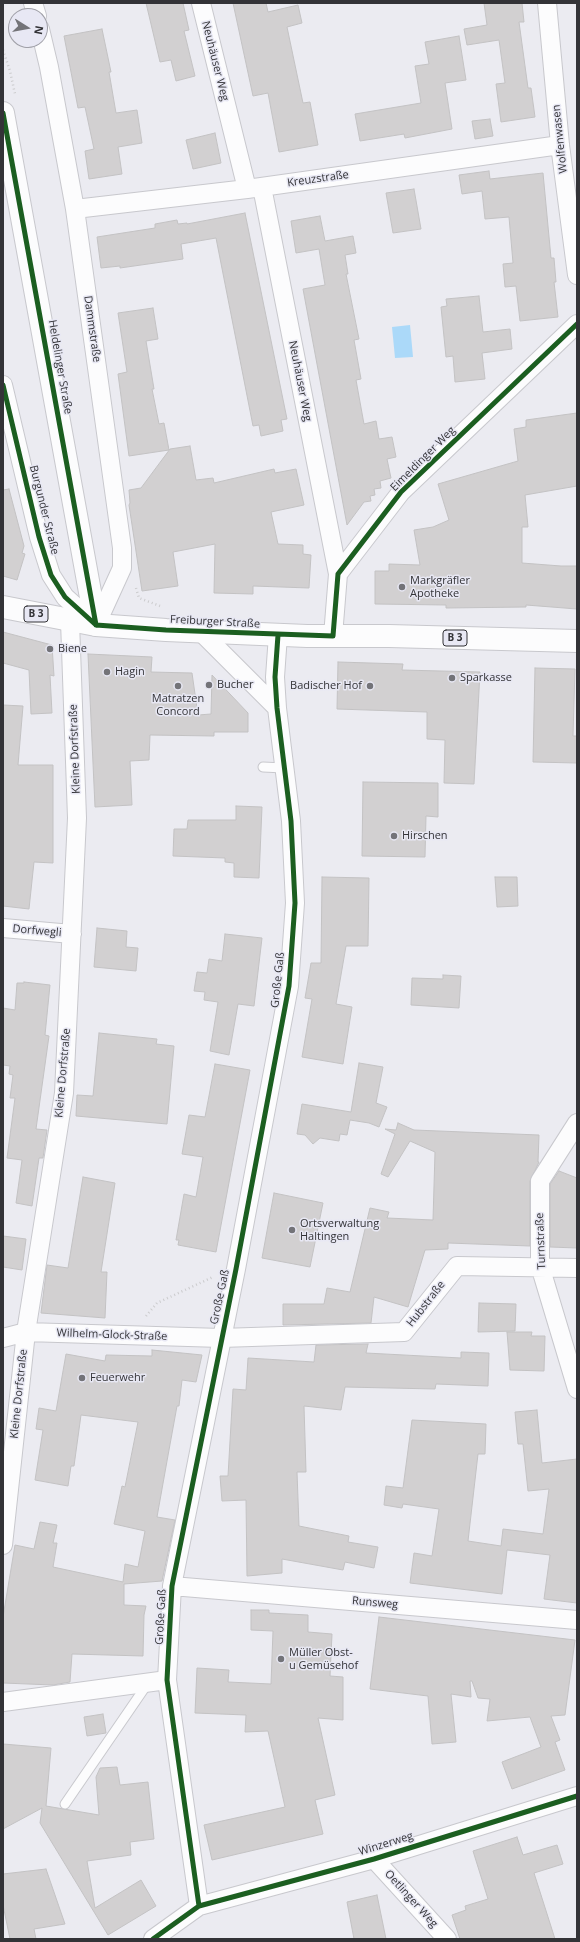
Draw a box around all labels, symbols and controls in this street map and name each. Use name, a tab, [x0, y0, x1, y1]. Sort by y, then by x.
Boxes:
north arrow	[8, 8, 48, 48]
street label: Neuhäuser Weg	[199, 20, 231, 102]
text: N	[31, 24, 48, 36]
street label: Wolfenwasen	[550, 104, 570, 174]
street label: Kreuzstraße	[286, 168, 350, 190]
street label: Dammstraße	[81, 295, 103, 363]
street label: Heldelinger Straße	[45, 319, 75, 415]
street label: Neuhäuser Weg	[286, 340, 314, 422]
street label: Eimeldinger Weg	[388, 424, 458, 494]
street label: Burgunder Straße	[27, 464, 61, 556]
place label: Markgräfler Apotheke	[410, 574, 470, 600]
marker: Markgräfler Apotheke	[397, 582, 407, 592]
road number: B 3	[24, 606, 48, 622]
street label: Freiburger Straße	[170, 613, 260, 631]
road number: B 3	[443, 630, 467, 646]
place label: Biene	[58, 642, 87, 656]
marker: Biene	[45, 644, 55, 654]
place label: Hagin	[115, 665, 145, 679]
marker: Hagin	[102, 667, 112, 677]
place label: Sparkasse	[460, 671, 512, 685]
marker: Sparkasse	[447, 673, 457, 683]
place label: Bucher	[217, 678, 254, 692]
place label: Badischer Hof	[290, 679, 362, 693]
marker: Bucher	[204, 680, 214, 690]
marker: Matratzen Concord	[173, 681, 183, 691]
marker: Badischer Hof	[365, 681, 375, 691]
place label: Matratzen Concord	[152, 692, 204, 718]
street label: Kleine Dorfstraße	[67, 704, 83, 794]
place label: Hirschen	[402, 829, 448, 843]
marker: Hirschen	[389, 831, 399, 841]
street label: Dorfwegli	[12, 922, 62, 940]
street label: Große Gaß	[269, 951, 287, 1009]
street label: Kleine Dorfstraße	[53, 1028, 73, 1118]
street label: Turnstraße	[533, 1212, 549, 1270]
place label: Ortsverwaltung Haltingen	[300, 1217, 379, 1243]
marker: Ortsverwaltung Haltingen	[287, 1225, 297, 1235]
street label: Große Gaß	[208, 1268, 232, 1326]
street label: Hubstraße	[404, 1279, 448, 1329]
street label: Wilhelm-Glock-Straße	[56, 1326, 168, 1344]
street label: Kleine Dorfstraße	[8, 1349, 30, 1439]
place label: Feuerwehr	[90, 1371, 145, 1385]
marker: Feuerwehr	[77, 1373, 87, 1383]
street label: Große Gaß	[153, 1589, 169, 1645]
street label: Runsweg	[351, 1594, 399, 1612]
place label: Müller Obst- u Gemüsehof	[289, 1646, 358, 1672]
marker: Müller Obst- u Gemüsehof	[276, 1654, 286, 1664]
street label: Winzerweg	[357, 1829, 415, 1859]
street label: Oetlinger Weg	[382, 1868, 440, 1930]

